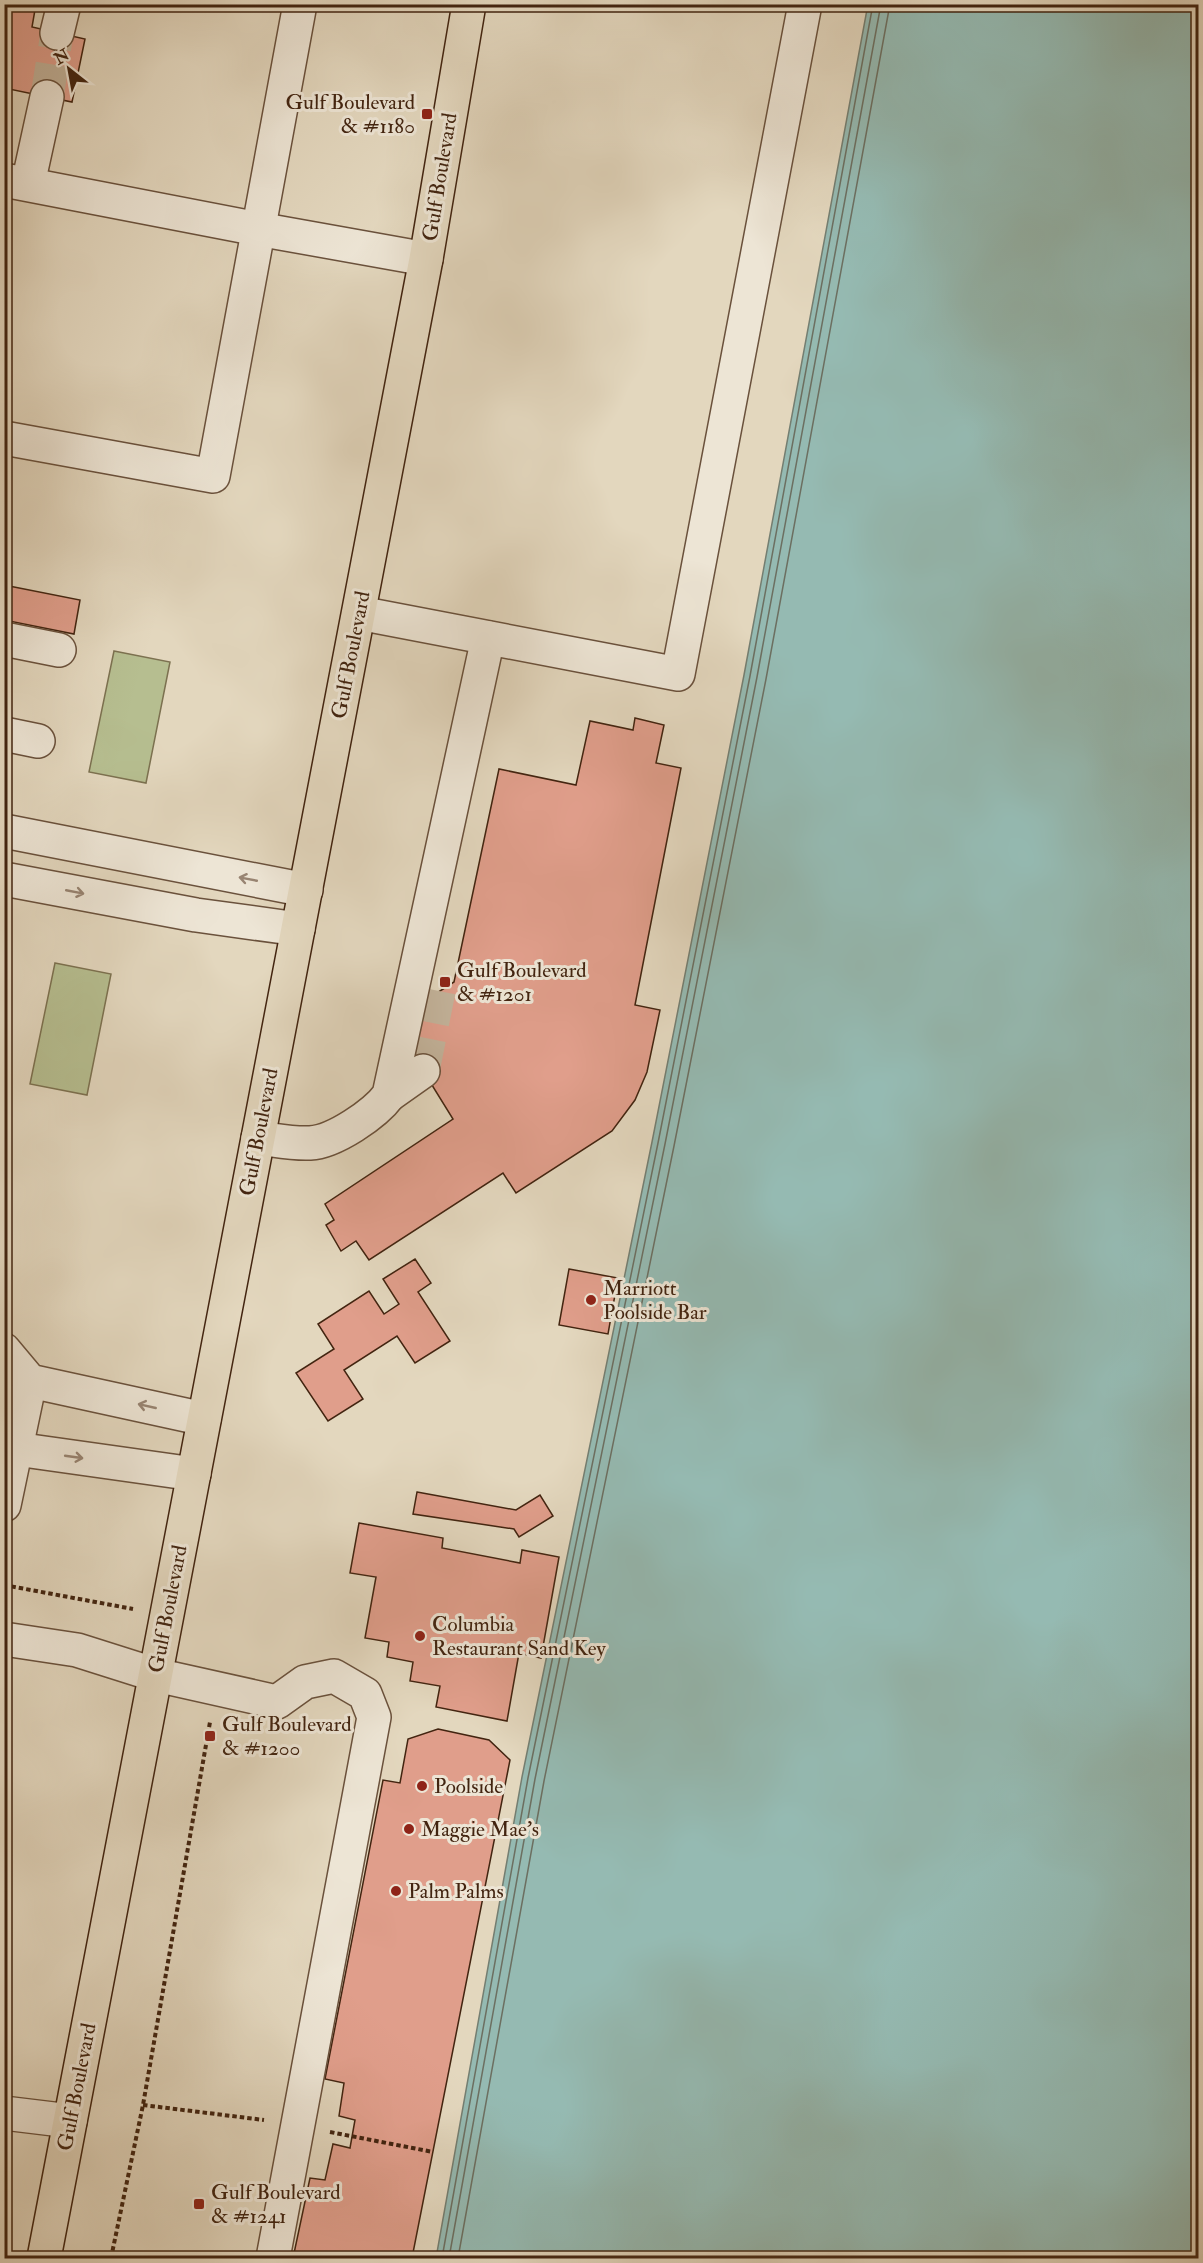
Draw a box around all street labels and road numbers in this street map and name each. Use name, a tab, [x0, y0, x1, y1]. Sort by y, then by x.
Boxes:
street label: Gulf Boulevard	[417, 110, 464, 243]
street label: Gulf Boulevard	[325, 588, 377, 721]
street label: Gulf Boulevard	[233, 1065, 285, 1198]
street label: Gulf Boulevard	[142, 1542, 194, 1675]
street label: Gulf Boulevard	[51, 2020, 103, 2153]

